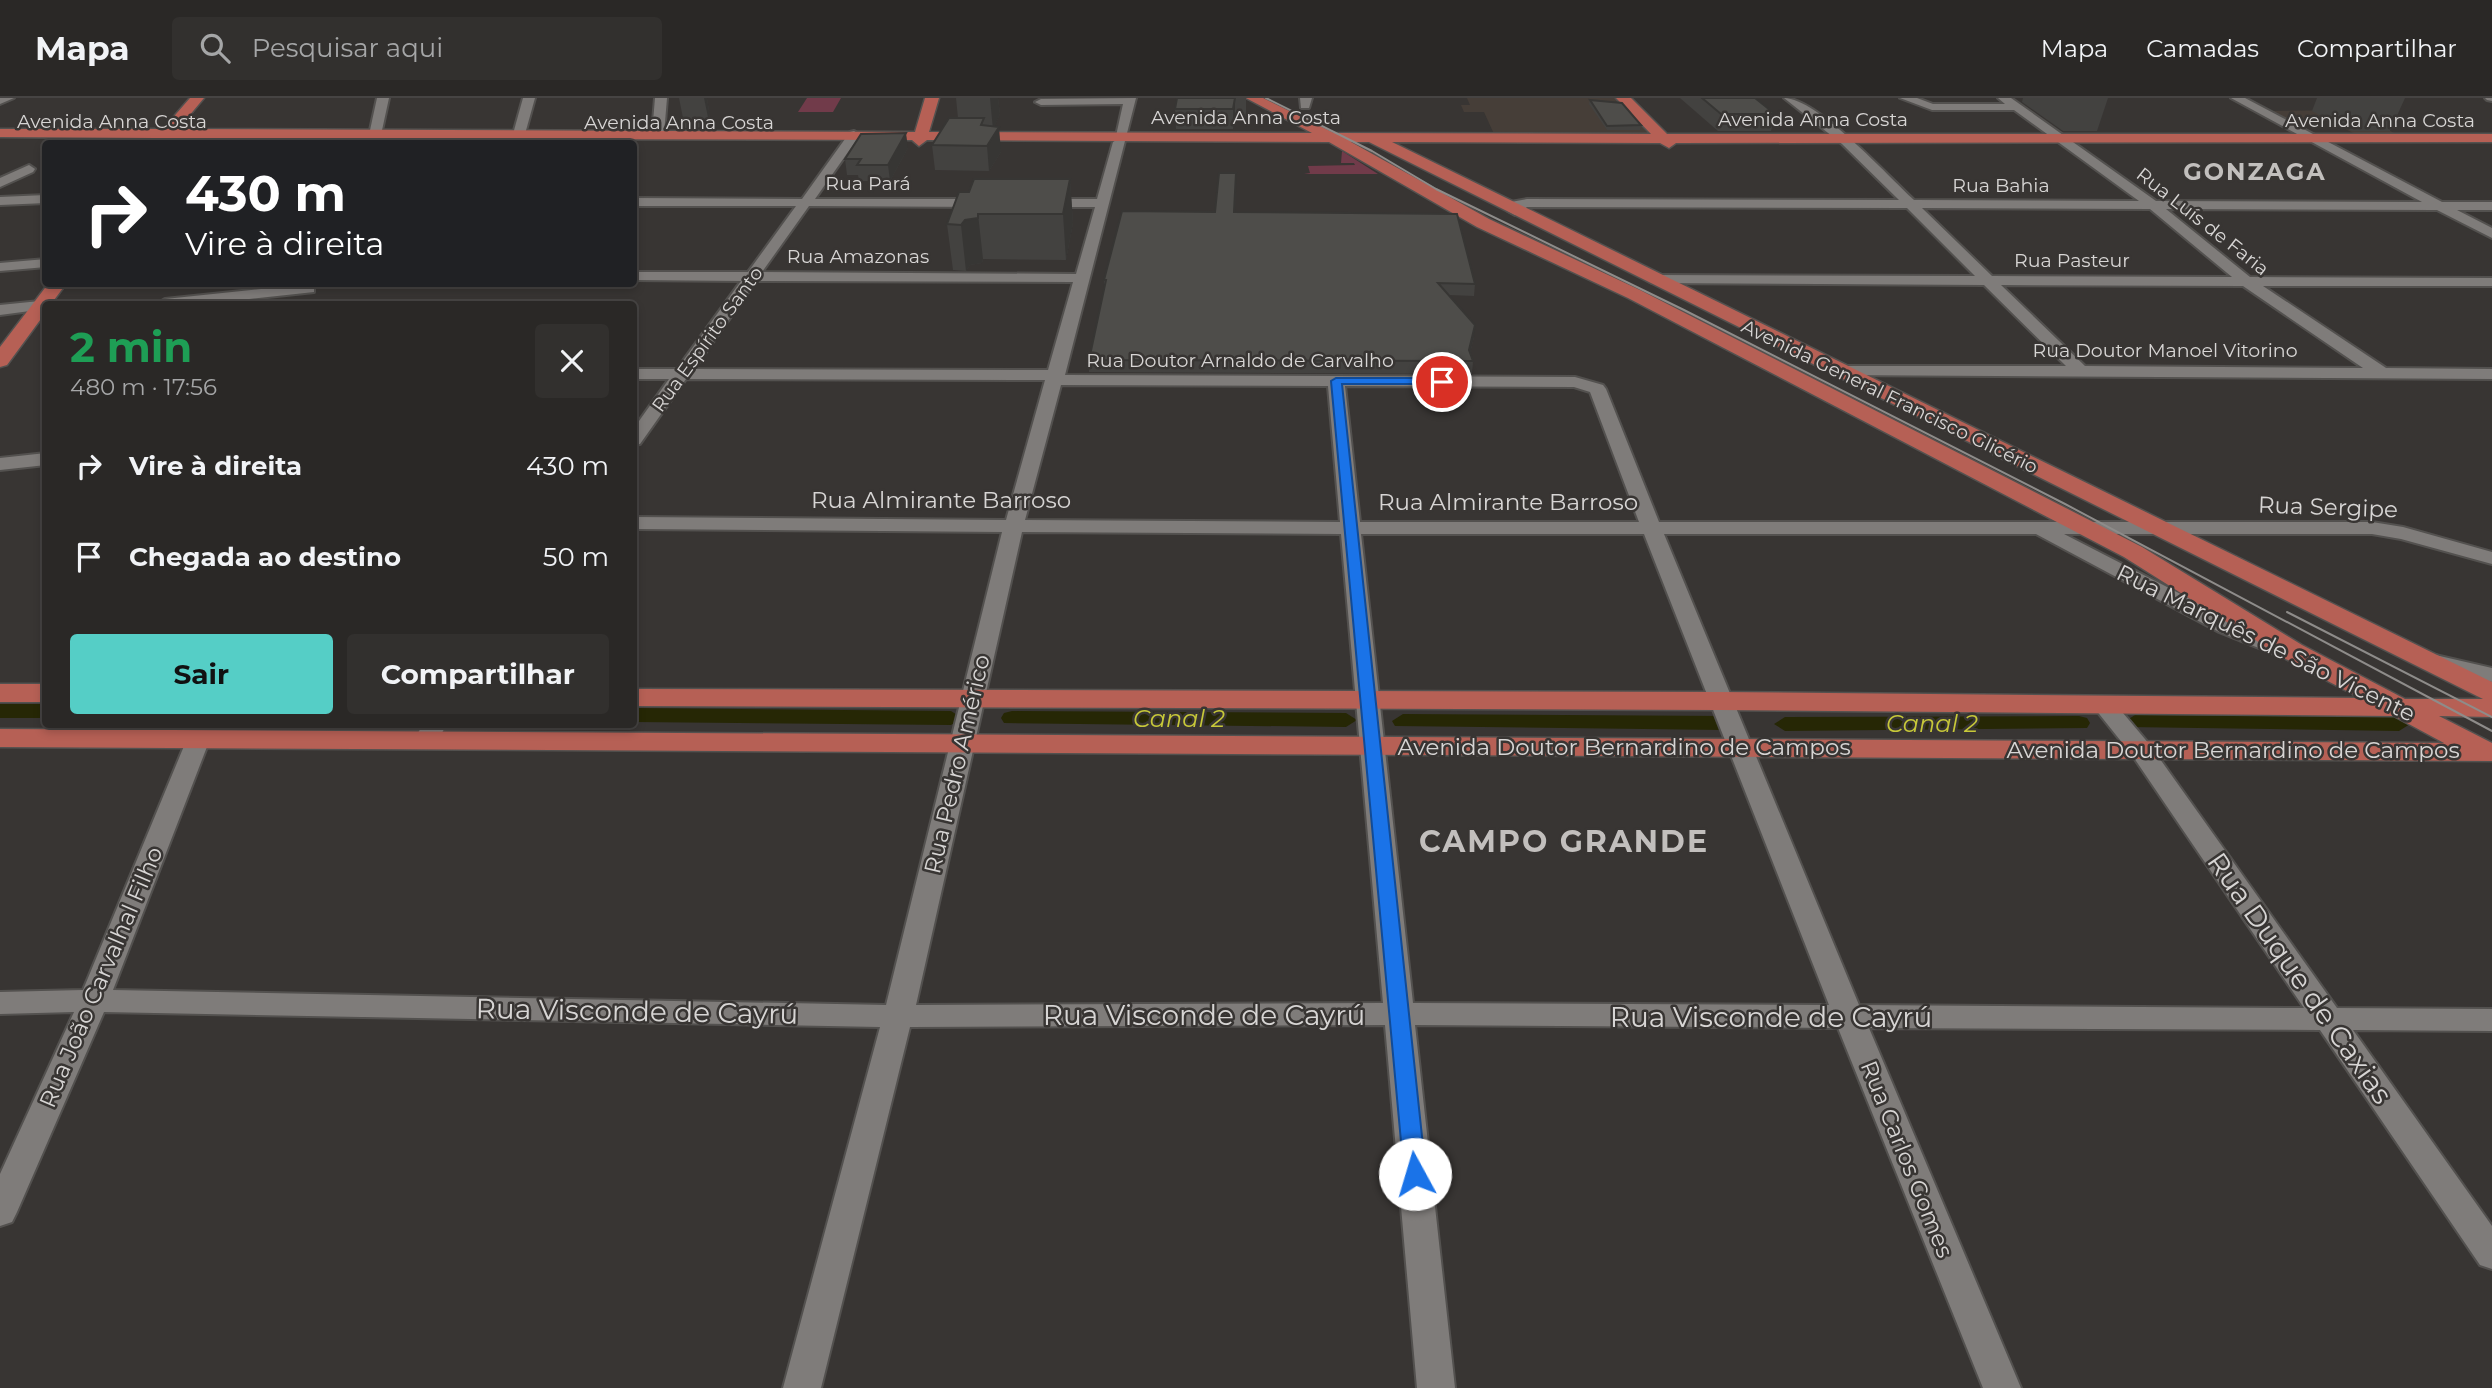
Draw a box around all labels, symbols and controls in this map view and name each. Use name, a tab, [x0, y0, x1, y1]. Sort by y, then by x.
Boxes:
search box	[172, 17, 662, 80]
text: Mapa	[35, 28, 130, 68]
icon: search	[196, 29, 234, 67]
text: Pesquisar aqui	[252, 32, 443, 64]
text: Mapa	[2041, 34, 2108, 63]
text: Camadas	[2146, 34, 2259, 63]
text: Compartilhar	[2297, 34, 2457, 63]
street label: Avenida Anna Costa	[1151, 106, 1341, 129]
street label: Avenida Anna Costa	[1718, 108, 1908, 131]
street label: Avenida Anna Costa	[2285, 109, 2475, 132]
street label: Avenida Anna Costa	[17, 110, 207, 133]
street label: Avenida Anna Costa	[584, 111, 774, 134]
district label: GONZAGA	[2183, 157, 2327, 186]
street label: Rua Luís de Faria	[2132, 163, 2274, 280]
text: 430 m	[185, 164, 346, 223]
icon: right	[70, 168, 161, 259]
street label: Rua Pará	[825, 172, 911, 195]
street label: Rua Bahia	[1952, 174, 2050, 197]
text: Vire à direita	[185, 224, 384, 263]
street label: Rua Amazonas	[787, 245, 929, 268]
street label: Rua Pasteur	[2014, 249, 2130, 272]
street label: Rua Espírito Santo	[647, 262, 768, 417]
street label: Avenida General Francisco Glicério	[1738, 314, 2042, 478]
text: 2 min	[70, 321, 192, 373]
button: close	[535, 324, 609, 398]
street label: Rua Doutor Manoel Vitorino	[2032, 339, 2298, 362]
street label: Rua Doutor Arnaldo de Carvalho	[1086, 349, 1394, 372]
pin	[1412, 352, 1472, 412]
icon: arrive	[1423, 363, 1461, 401]
text: 480 m · 17:56	[70, 373, 217, 401]
icon: right	[70, 447, 108, 485]
text: Vire à direita	[129, 450, 302, 482]
text: 430 m	[526, 450, 609, 482]
street label: Rua Almirante Barroso	[811, 486, 1071, 514]
street label: Rua Almirante Barroso	[1378, 488, 1638, 516]
street label: Rua Sergipe	[2258, 491, 2398, 523]
icon: arrive	[70, 538, 108, 576]
text: Chegada ao destino	[129, 541, 401, 573]
text: 50 m	[543, 541, 609, 573]
street label: Rua Marquês de São Vicente	[2112, 558, 2420, 728]
button: Sair	[70, 634, 333, 714]
button: Compartilhar	[347, 634, 609, 714]
street label: Rua Pedro Américo	[918, 652, 996, 876]
water label: Canal 2	[1133, 704, 1225, 733]
water label: Canal 2	[1886, 709, 1978, 738]
street label: Avenida Doutor Bernardino de Campos	[1397, 733, 1851, 761]
street label: Avenida Doutor Bernardino de Campos	[2006, 736, 2460, 764]
district label: CAMPO GRANDE	[1419, 823, 1709, 860]
street label: Rua João Carvalhal Filho	[33, 842, 169, 1112]
street label: Rua Duque de Caxias	[2200, 846, 2400, 1110]
street label: Rua Visconde de Cayrú	[475, 991, 799, 1031]
street label: Rua Visconde de Cayrú	[1043, 998, 1365, 1032]
street label: Rua Visconde de Cayrú	[1610, 1000, 1932, 1034]
street label: Rua Carlos Gomes	[1855, 1056, 1959, 1262]
position arrow	[1378, 1137, 1452, 1211]

